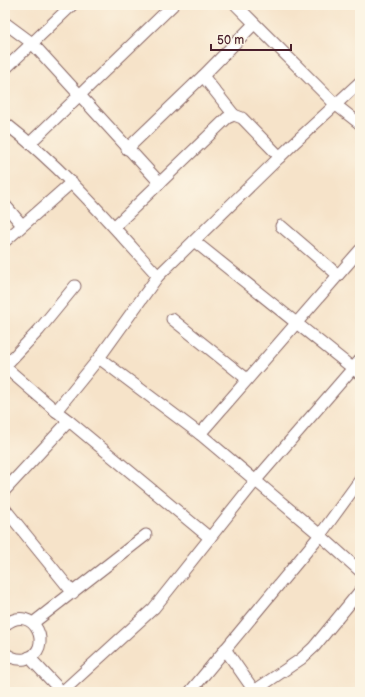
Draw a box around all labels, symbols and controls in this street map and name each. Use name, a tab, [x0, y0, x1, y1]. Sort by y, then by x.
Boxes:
scale bar	[211, 26, 291, 52]
text: 50 m	[217, 33, 244, 48]

